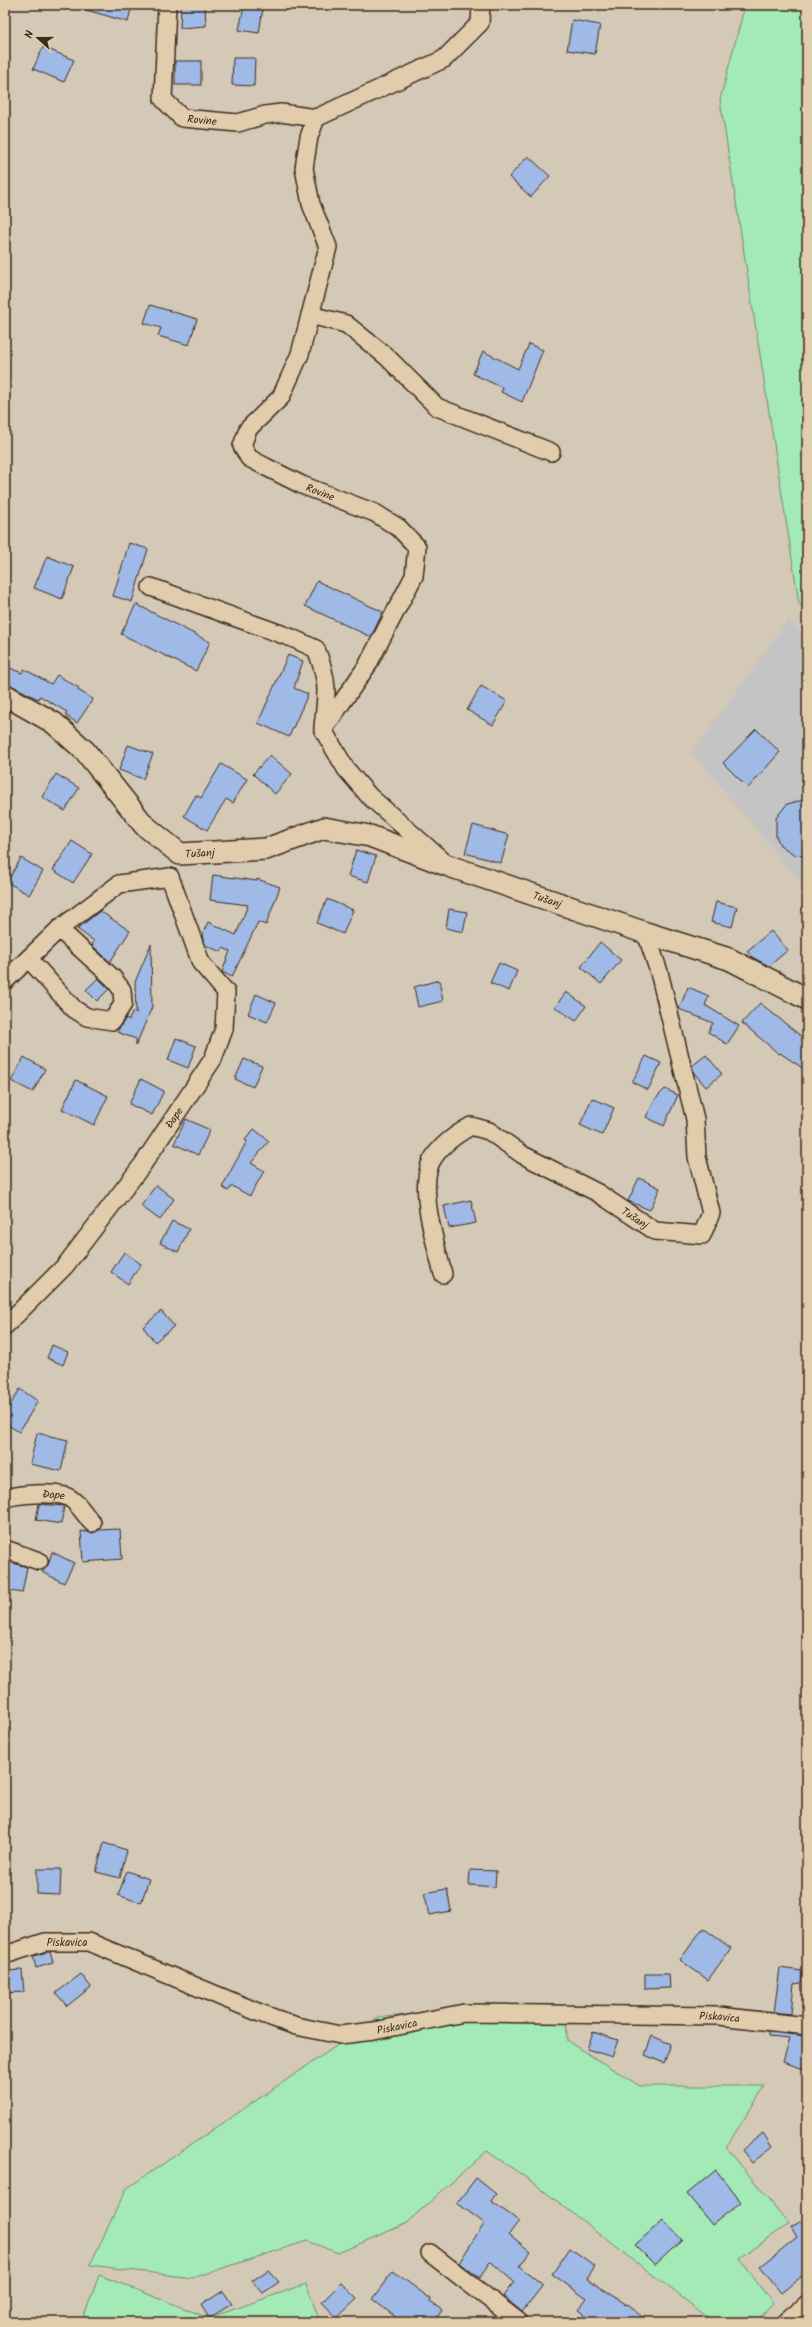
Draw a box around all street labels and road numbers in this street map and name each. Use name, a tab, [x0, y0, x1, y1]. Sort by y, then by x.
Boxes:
street label: Rovine	[186, 111, 217, 131]
street label: Rovine	[303, 479, 337, 507]
street label: Tušanj	[185, 844, 217, 864]
street label: Tušanj	[530, 887, 565, 914]
street label: Đape	[161, 1104, 188, 1132]
street label: Tušanj	[617, 1203, 653, 1235]
street label: Đape	[42, 1486, 66, 1506]
street label: Piskavica	[46, 1934, 87, 1952]
street label: Piskavica	[699, 2008, 741, 2028]
street label: Piskavica	[375, 2015, 419, 2040]

